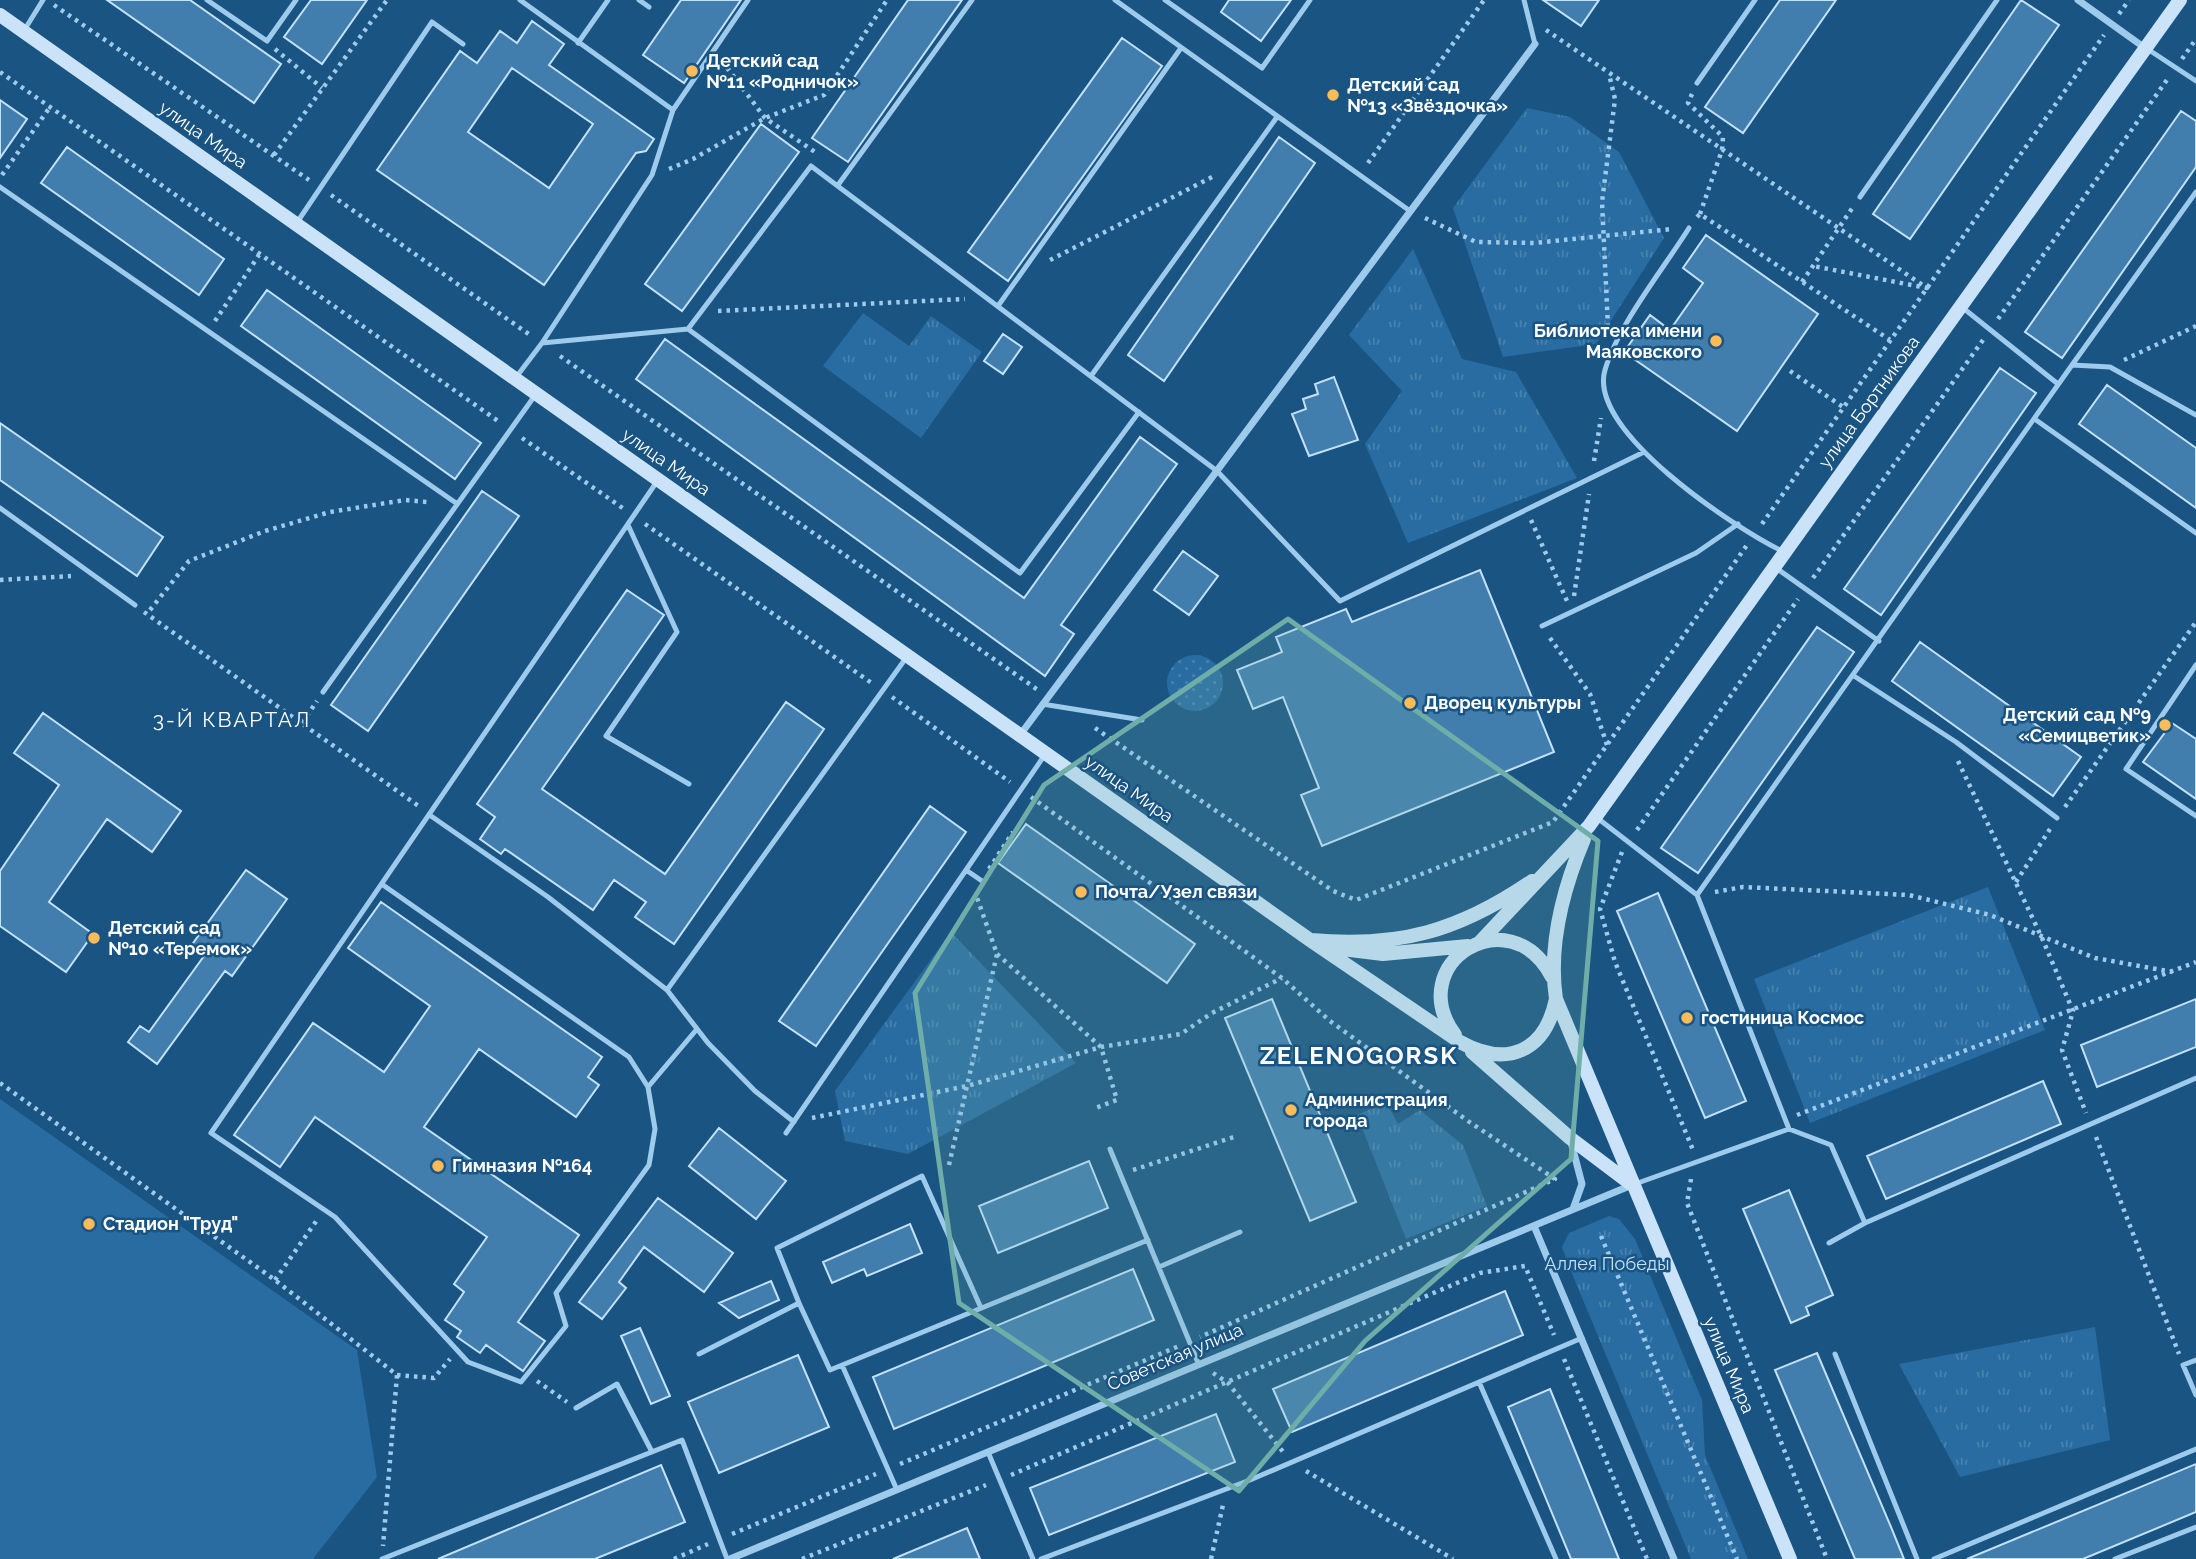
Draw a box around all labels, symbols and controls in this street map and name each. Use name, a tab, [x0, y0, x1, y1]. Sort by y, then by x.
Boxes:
place label: Детский сад №11 «Родничок»	[706, 50, 859, 92]
marker: Детский сад №11 «Родничок»	[684, 63, 700, 79]
place label: Детский сад №13 «Звёздочка»	[1347, 74, 1508, 116]
marker: Детский сад №13 «Звёздочка»	[1325, 87, 1341, 103]
street label: улица Мира	[155, 96, 251, 173]
place label: Библиотека имени Маяковского	[1534, 320, 1702, 362]
street label: улица Бортникова	[1814, 332, 1923, 472]
marker: Библиотека имени Маяковского	[1708, 333, 1724, 349]
street label: улица Мира	[618, 423, 714, 500]
place label: Дворец культуры	[1424, 692, 1581, 713]
marker: Дворец культуры	[1402, 695, 1418, 711]
place label: Детский сад №9 «Семицветик»	[2003, 704, 2151, 746]
district label: 3-Й КВАРТАЛ	[153, 707, 311, 732]
marker: Детский сад №9 «Семицветик»	[2157, 717, 2173, 733]
street label: улица Мира	[1081, 750, 1177, 827]
place label: Почта/Узел связи	[1095, 881, 1257, 902]
marker: Почта/Узел связи	[1073, 884, 1089, 900]
place label: Детский сад №10 «Теремок»	[108, 917, 253, 959]
marker: Детский сад №10 «Теремок»	[86, 930, 102, 946]
place label: гостиница Космос	[1701, 1007, 1864, 1028]
marker: гостиница Космос	[1679, 1010, 1695, 1026]
district label: ZELENOGORSK	[1260, 1041, 1458, 1070]
place label: Администрация города	[1305, 1089, 1448, 1131]
marker: Администрация города	[1283, 1102, 1299, 1118]
place label: Гимназия №164	[452, 1155, 592, 1176]
marker: Гимназия №164	[430, 1158, 446, 1174]
place label: Стадион "Труд"	[103, 1213, 238, 1234]
marker: Стадион "Труд"	[81, 1216, 97, 1232]
park label: Аллея Победы	[1545, 1253, 1669, 1274]
street label: улица Мира	[1700, 1313, 1759, 1416]
street label: Советская улица	[1104, 1319, 1246, 1395]

